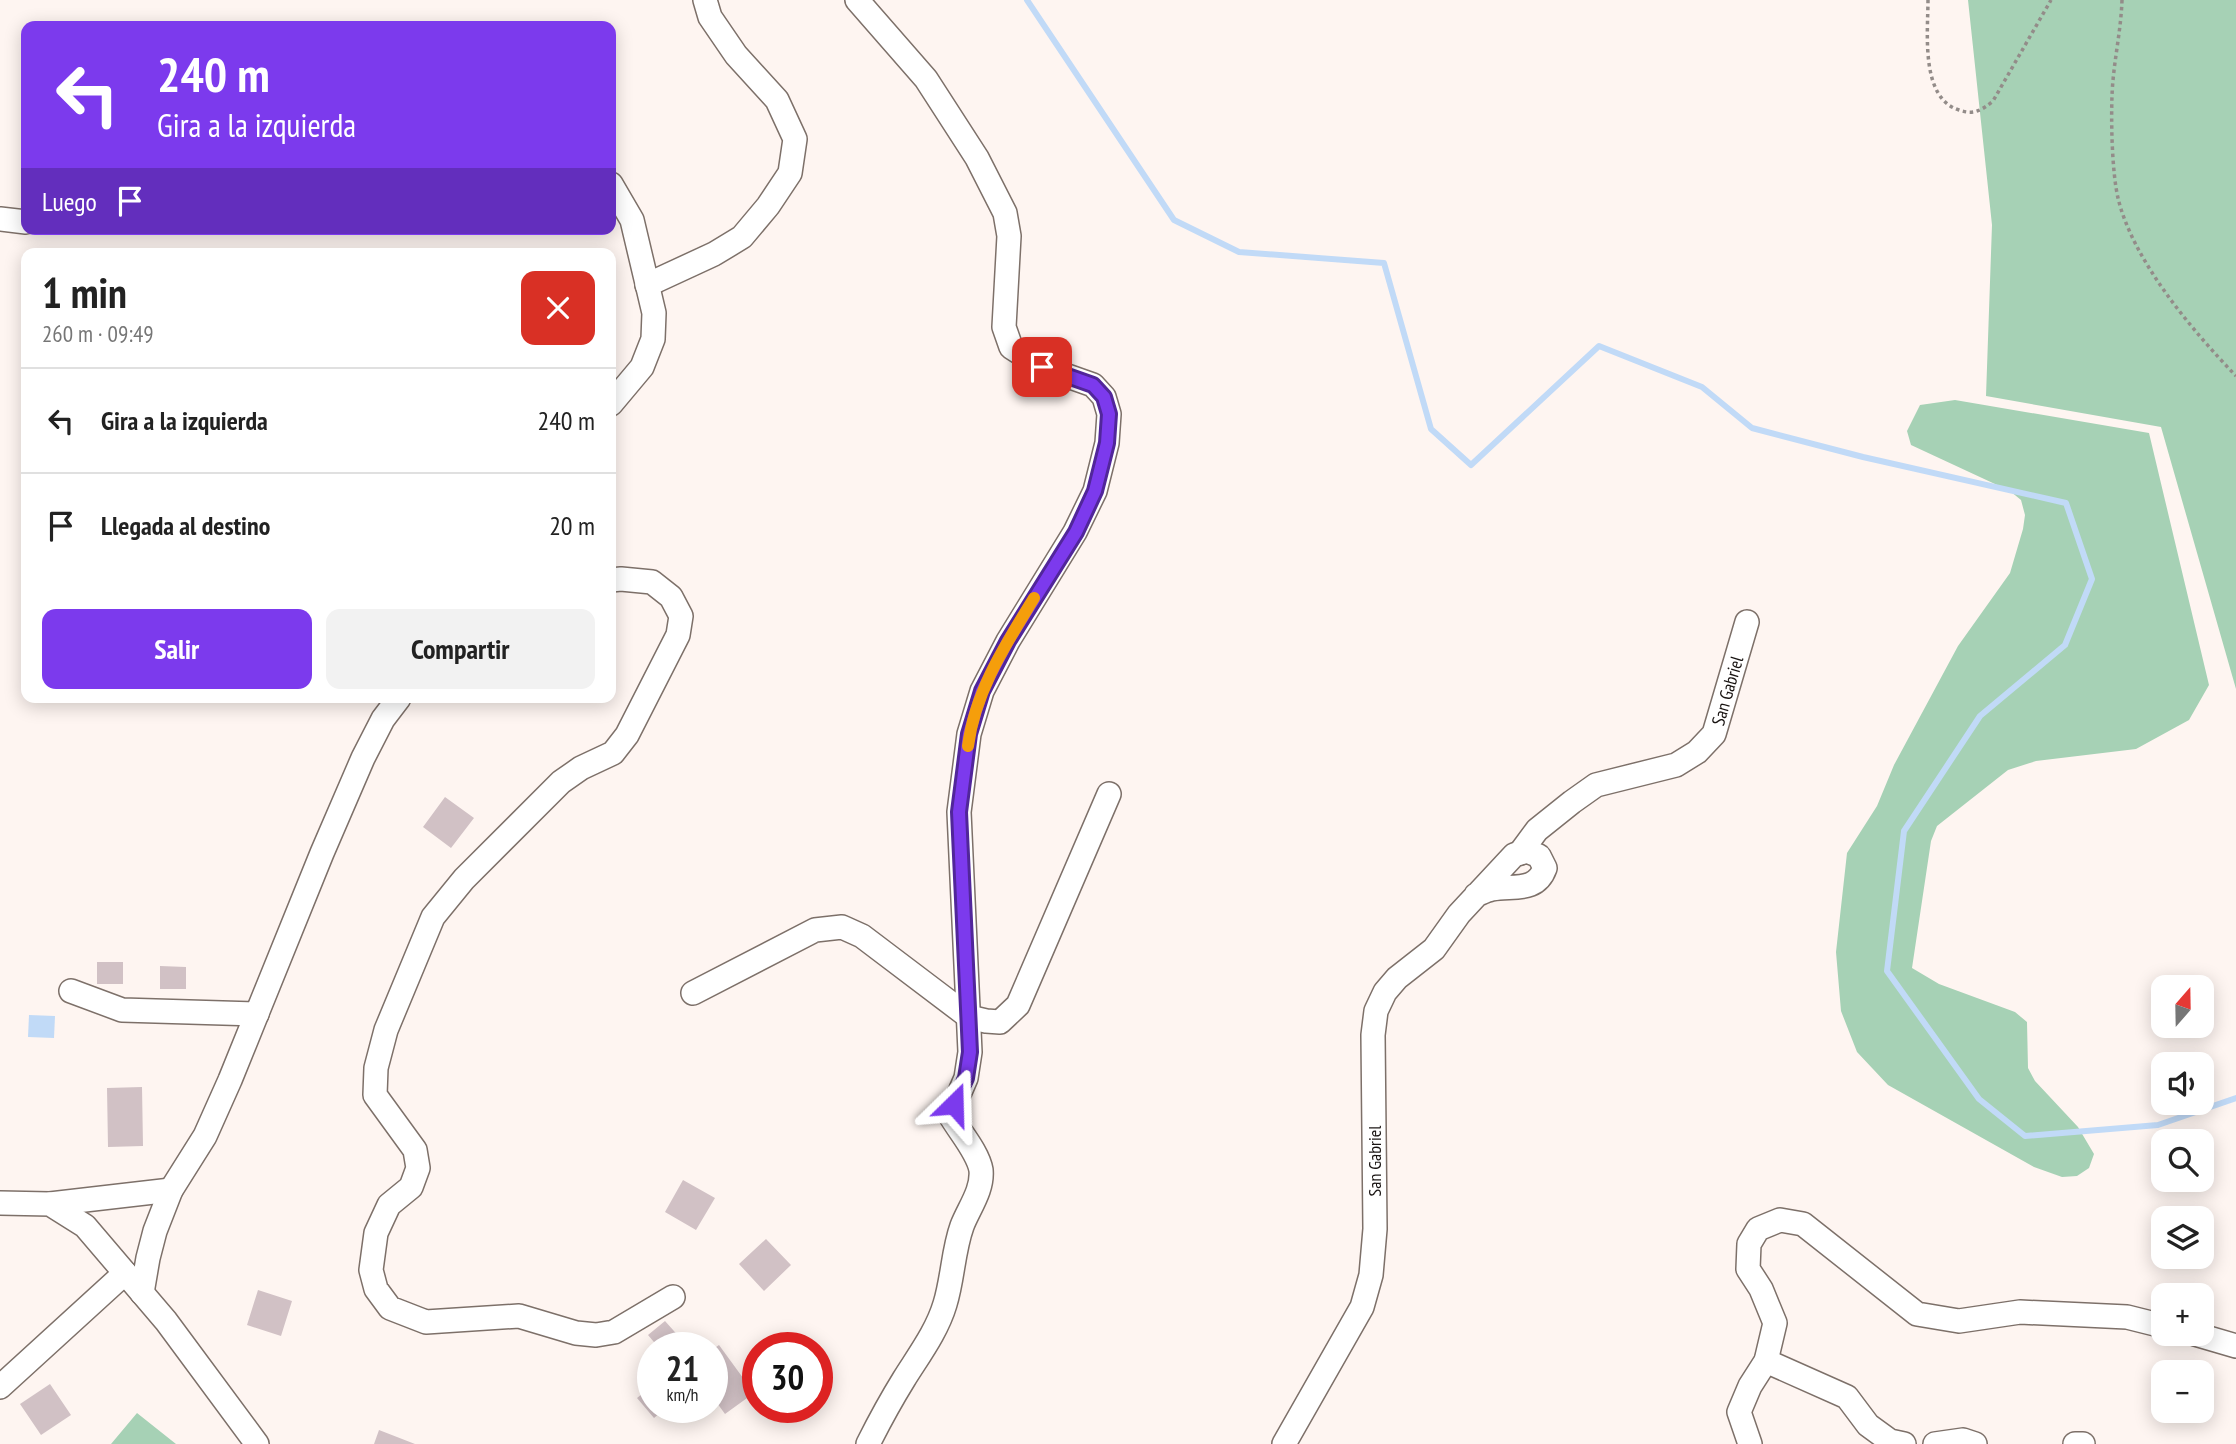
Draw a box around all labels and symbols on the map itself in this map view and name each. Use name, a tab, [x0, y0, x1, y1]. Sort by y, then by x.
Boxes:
pin	[1012, 337, 1072, 397]
street label: San Gabriel	[1706, 653, 1748, 728]
north arrow	[2151, 975, 2214, 1038]
position arrow	[917, 1067, 991, 1141]
street label: San Gabriel	[1363, 1125, 1386, 1196]
speed limit sign: 30	[742, 1332, 833, 1423]

